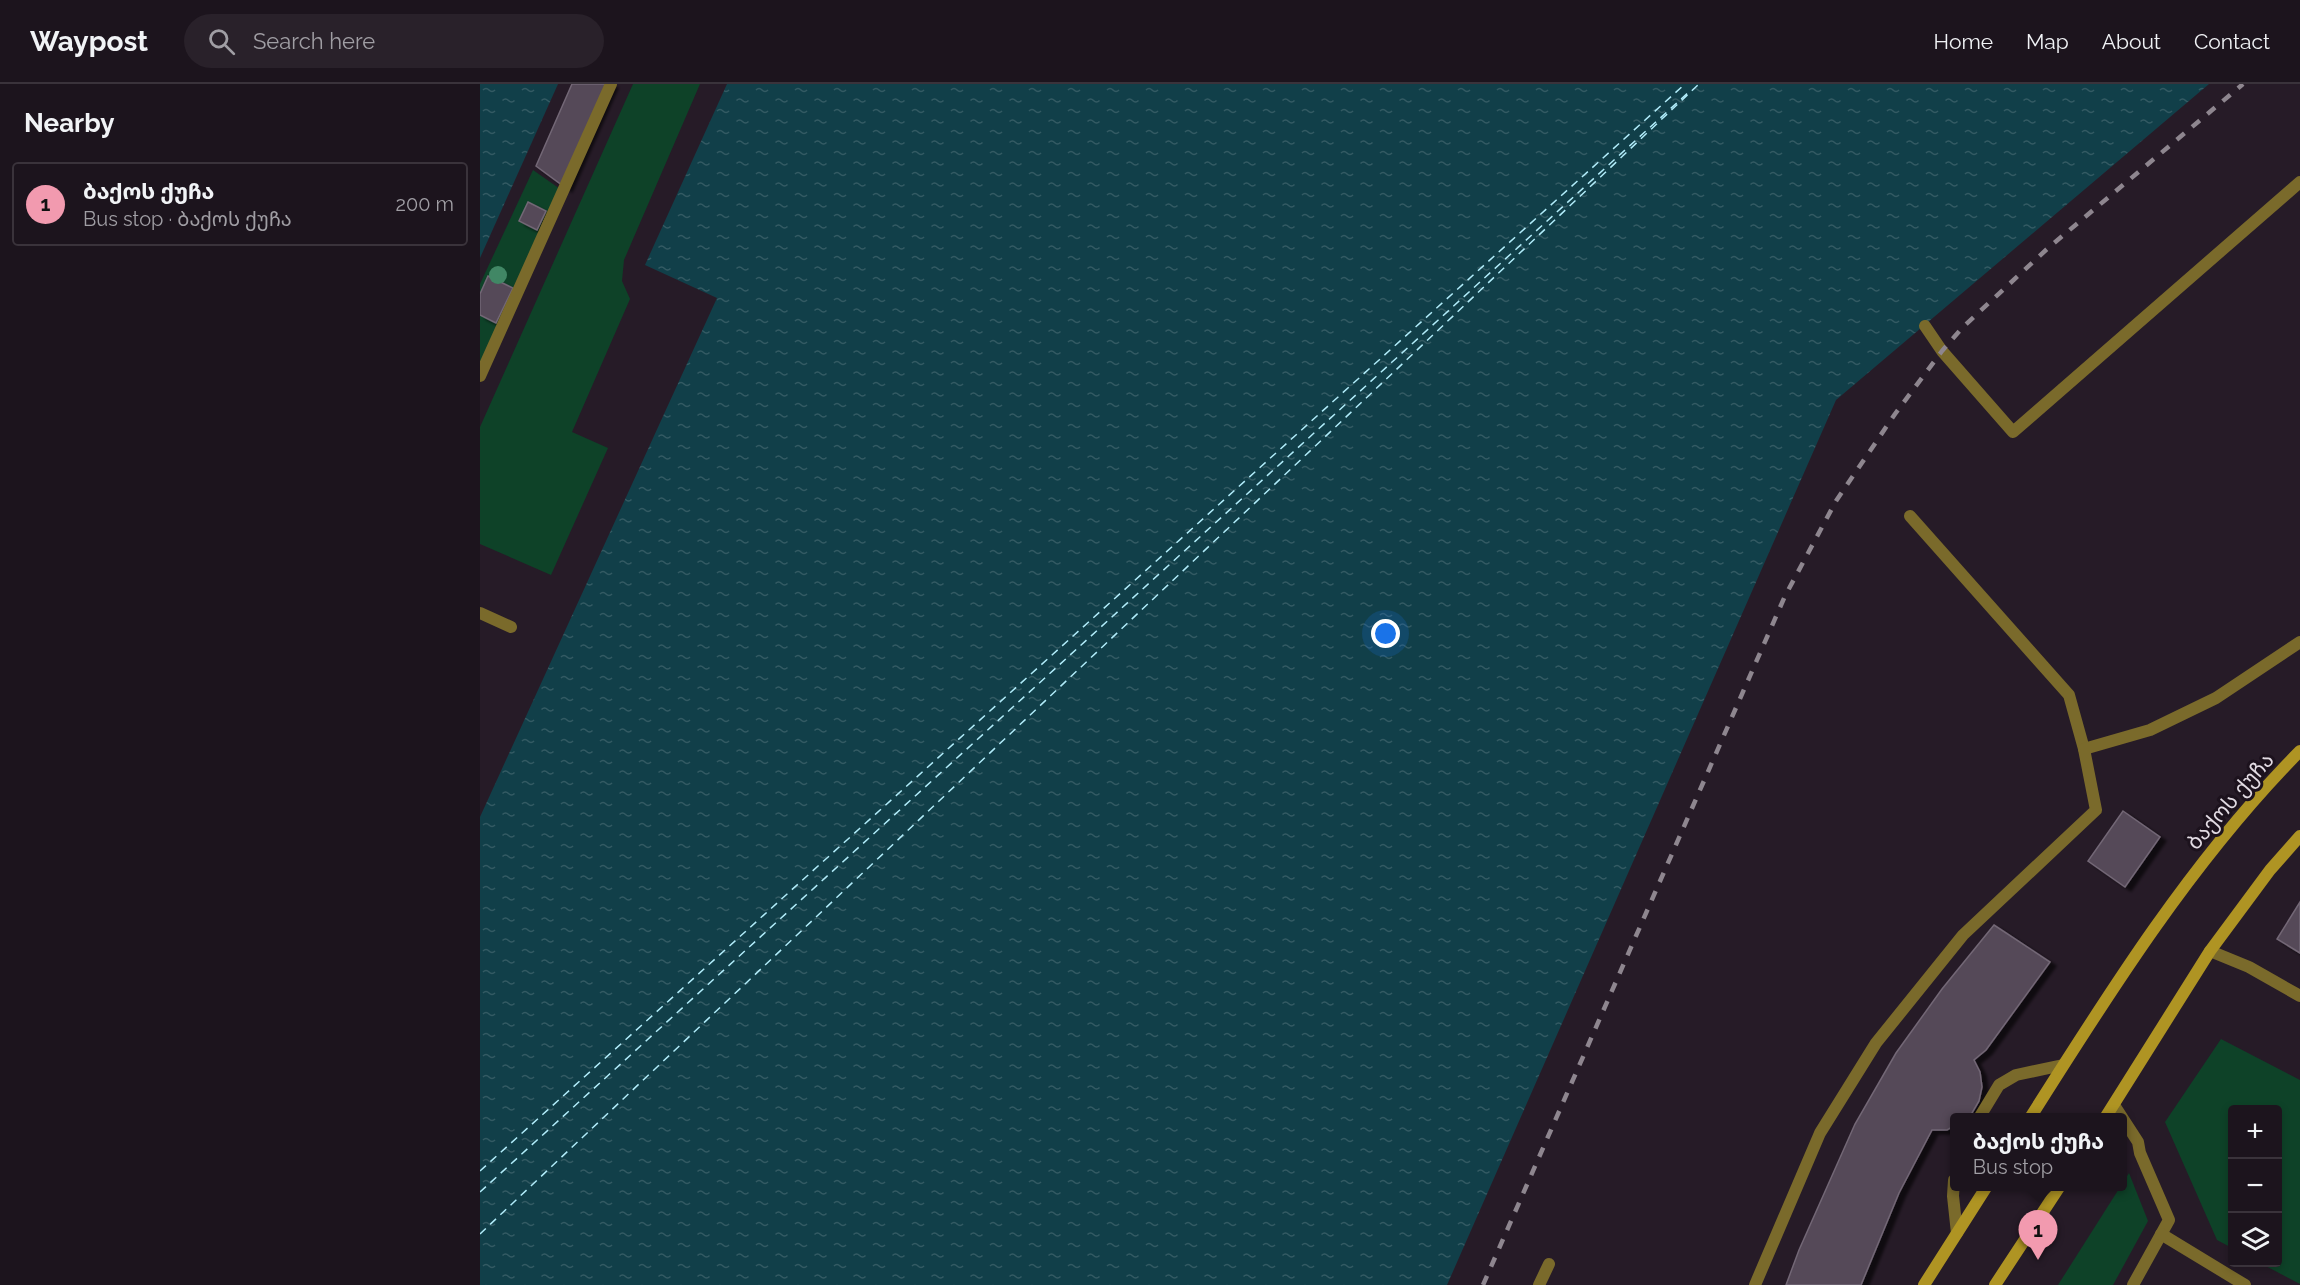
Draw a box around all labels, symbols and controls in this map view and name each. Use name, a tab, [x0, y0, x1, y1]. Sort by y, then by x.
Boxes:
search box	[184, 14, 604, 68]
text: Waypost	[30, 25, 148, 58]
icon: search	[205, 25, 238, 58]
text: Search here	[253, 28, 375, 54]
text: Home	[1934, 29, 1993, 54]
text: Map	[2026, 29, 2069, 54]
text: About	[2102, 29, 2161, 54]
text: Contact	[2194, 29, 2270, 54]
text: Nearby	[24, 108, 114, 138]
text: ბაქოს ქუჩა	[83, 178, 214, 204]
text: 1	[41, 192, 50, 216]
text: 200 m	[396, 192, 454, 216]
text: Bus stop · ბაქოს ქუჩა	[83, 207, 292, 231]
your location	[1371, 619, 1400, 648]
street label: ბაქოს ქუჩა	[2181, 747, 2279, 855]
map controls	[2228, 1105, 2282, 1267]
button: +	[2228, 1105, 2282, 1159]
popup	[1950, 1113, 2127, 1191]
text: ბაქოს ქუჩა	[1973, 1128, 2104, 1154]
text: Bus stop	[1973, 1155, 2053, 1179]
button: −	[2228, 1159, 2282, 1213]
pin: 1	[2018, 1210, 2058, 1260]
button: layers	[2228, 1213, 2282, 1267]

